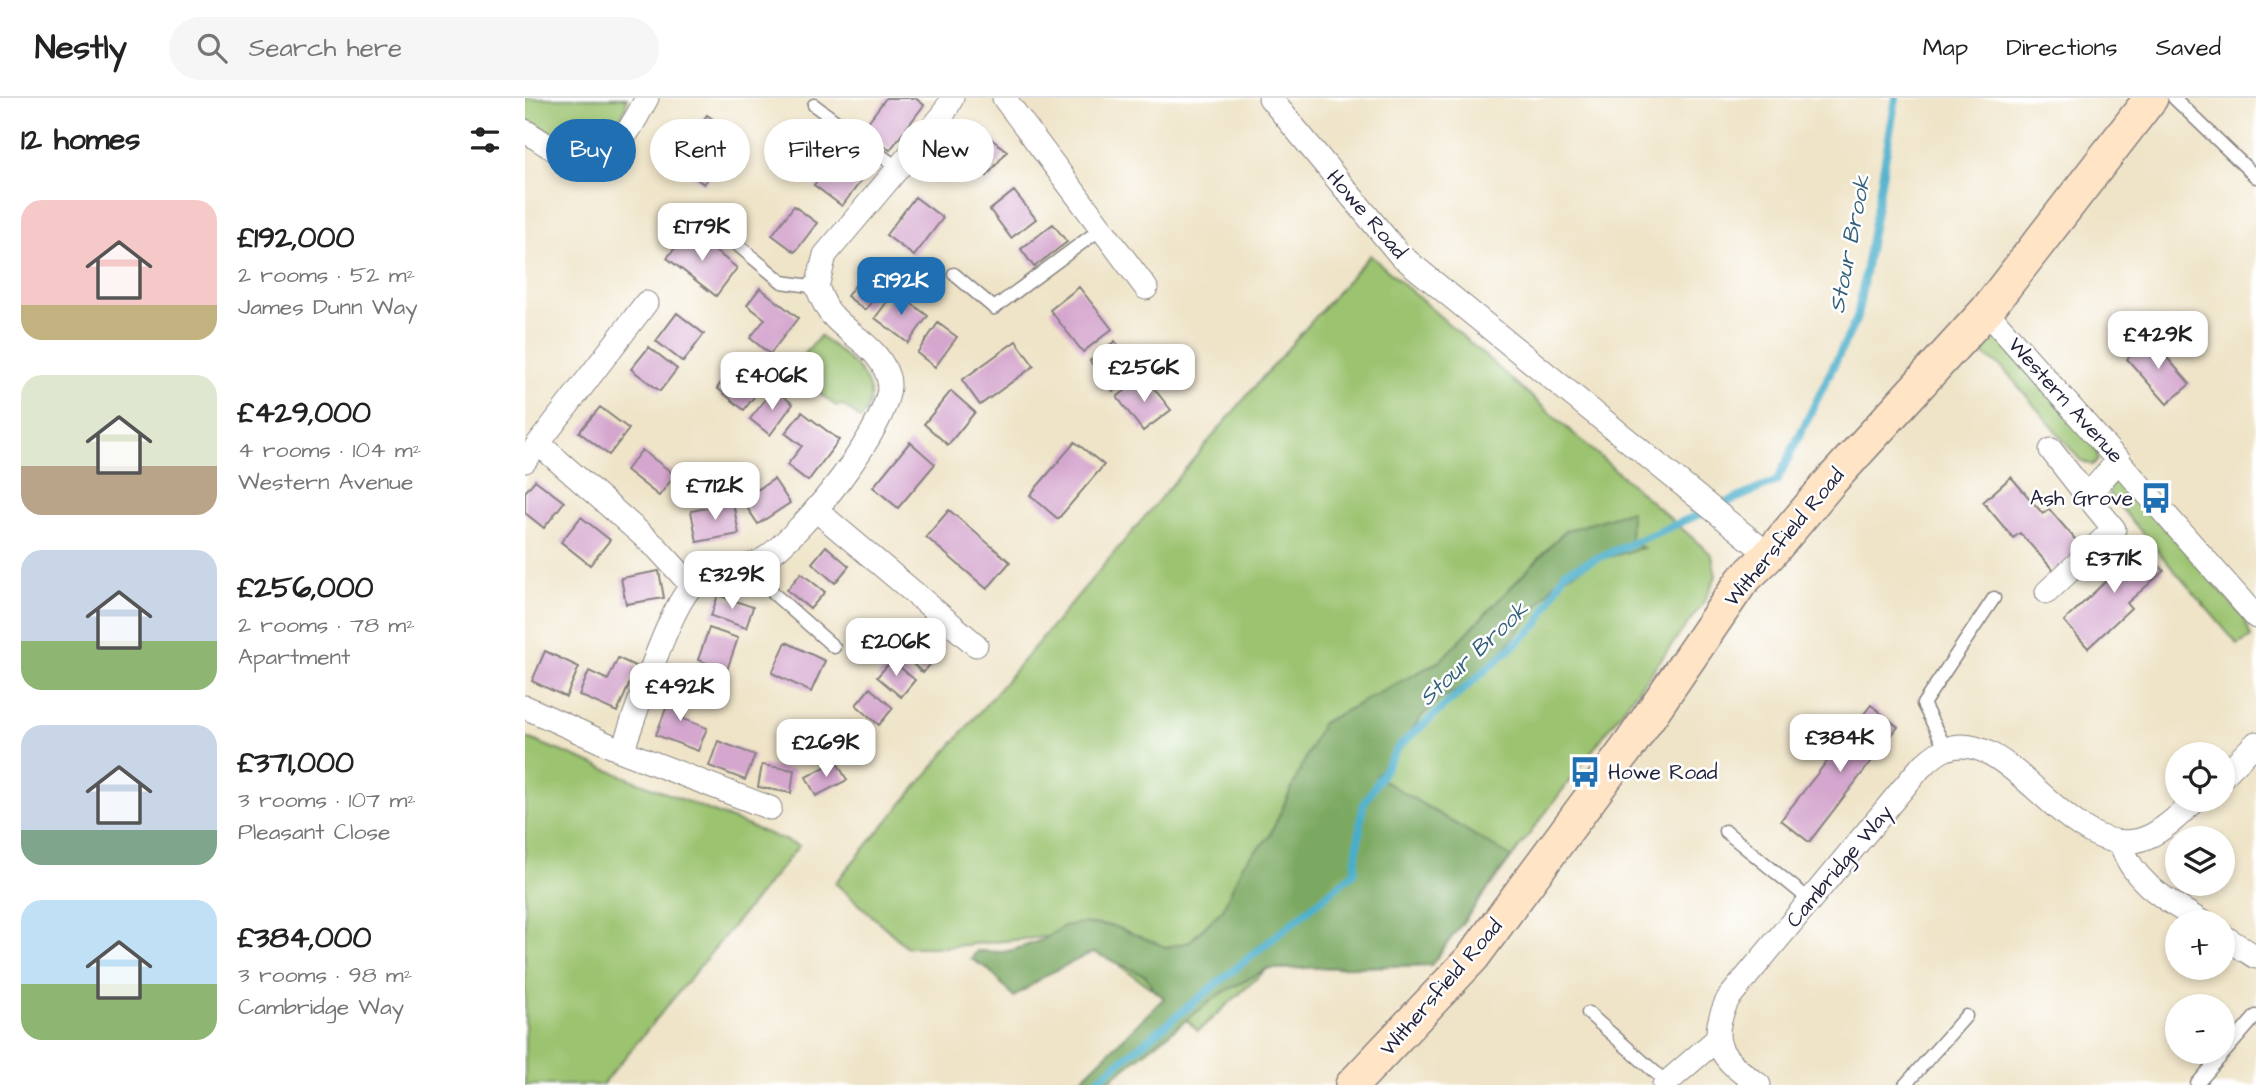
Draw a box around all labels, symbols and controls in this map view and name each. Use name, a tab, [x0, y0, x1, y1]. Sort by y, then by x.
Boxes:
search box	[169, 17, 659, 80]
text: Nestly	[35, 25, 127, 71]
icon: search	[193, 29, 231, 67]
text: Search here	[249, 30, 402, 66]
text: Map	[1923, 31, 1968, 65]
text: Directions	[2006, 31, 2118, 65]
text: Saved	[2156, 31, 2221, 65]
text: 12 homes	[21, 119, 140, 161]
chip: Buy	[546, 119, 636, 182]
chip: Rent	[650, 119, 750, 182]
chip: Filters	[764, 119, 884, 182]
chip: New	[898, 119, 994, 182]
icon: filters	[466, 121, 504, 159]
street label: Howe Road	[1320, 163, 1414, 265]
water label: Stour Brook	[1821, 172, 1879, 316]
pin: £179K	[653, 204, 751, 263]
text: £179K	[674, 210, 730, 242]
text: £192,000	[238, 217, 354, 259]
icon: home	[77, 228, 161, 312]
pin: £192K	[852, 258, 950, 317]
text: 2 rooms · 52 m²	[238, 259, 415, 291]
text: £192K	[873, 264, 929, 296]
text: James Dunn Way	[238, 291, 418, 323]
pin: £429K	[2109, 312, 2207, 371]
text: £429K	[2124, 318, 2192, 350]
street label: Western Avenue	[2001, 331, 2130, 470]
pin: £256K	[1095, 344, 1193, 404]
text: £256K	[1109, 351, 1179, 383]
pin: £406K	[723, 352, 821, 412]
text: £406K	[737, 359, 807, 391]
text: £429,000	[238, 392, 371, 434]
icon: home	[77, 403, 161, 487]
text: 4 rooms · 104 m²	[238, 434, 421, 466]
pin: £712K	[666, 462, 764, 522]
street label: Withersfield Road	[1718, 462, 1851, 613]
text: Western Avenue	[238, 466, 414, 498]
text: £712K	[687, 469, 743, 501]
bus stop icon: Ash Grove	[2139, 481, 2173, 515]
place label: Ash Grove	[2030, 484, 2133, 513]
pin: £371K	[2065, 536, 2163, 595]
text: £371K	[2086, 542, 2142, 574]
pin: £329K	[683, 552, 781, 611]
text: £329K	[700, 558, 764, 590]
text: £256,000	[238, 567, 374, 609]
icon: home	[77, 578, 161, 662]
water label: Stour Brook	[1412, 594, 1536, 713]
text: 2 rooms · 78 m²	[238, 609, 415, 641]
pin: £206K	[847, 618, 945, 678]
text: £206K	[862, 625, 930, 657]
text: Apartment	[238, 641, 350, 673]
pin: £492K	[631, 664, 729, 723]
text: £492K	[646, 670, 714, 702]
pin: £384K	[1791, 714, 1889, 774]
pin: £269K	[777, 720, 875, 779]
text: £384K	[1806, 721, 1874, 753]
text: £269K	[792, 726, 860, 758]
text: £371,000	[238, 742, 354, 784]
map controls	[2165, 742, 2235, 1064]
button: locate	[2165, 742, 2235, 812]
icon: home	[77, 753, 161, 837]
bus stop icon: Howe Road	[1568, 755, 1602, 789]
place label: Howe Road	[1608, 758, 1718, 787]
text: 3 rooms · 107 m²	[238, 784, 416, 816]
street label: Cambridge Way	[1779, 799, 1901, 935]
text: Pleasant Close	[238, 816, 391, 848]
button: layers	[2165, 826, 2235, 896]
button: +	[2165, 910, 2235, 980]
street label: Withersfield Road	[1374, 912, 1509, 1062]
text: £384,000	[238, 917, 371, 959]
icon: home	[77, 928, 161, 1012]
text: 3 rooms · 98 m²	[238, 959, 412, 991]
text: Cambridge Way	[238, 991, 404, 1023]
button: −	[2165, 994, 2235, 1064]

